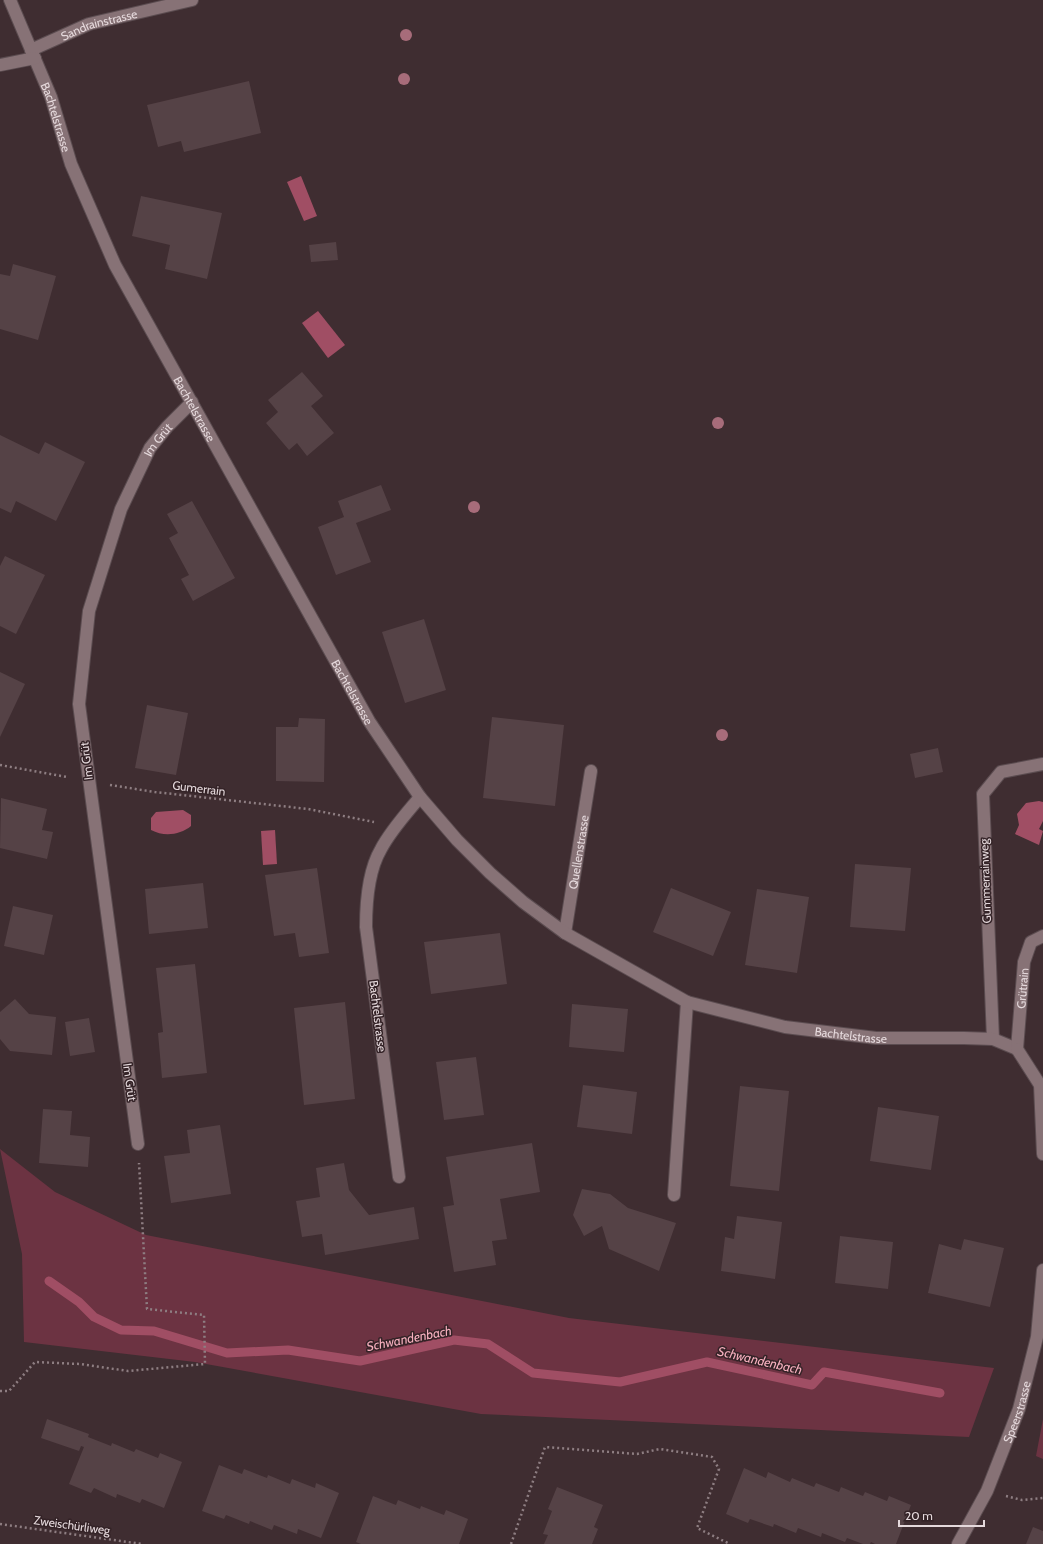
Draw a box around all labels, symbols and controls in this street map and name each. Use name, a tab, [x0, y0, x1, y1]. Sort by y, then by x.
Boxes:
street label: Sandrainstrasse	[58, 6, 139, 43]
street label: Bachtelstrasse	[38, 80, 74, 154]
street label: Bachtelstrasse	[171, 374, 219, 444]
street label: Im Grüt	[140, 419, 175, 459]
street label: Bachtelstrasse	[329, 657, 377, 727]
street label: Im Grüt	[76, 741, 96, 781]
street label: Gumerrain	[172, 777, 227, 799]
street label: Quellenstrasse	[565, 814, 591, 890]
street label: Gummerrainweg	[976, 837, 994, 924]
street label: Grütrain	[1013, 967, 1031, 1009]
street label: Bachtelstrasse	[366, 979, 390, 1053]
street label: Bachtelstrasse	[814, 1023, 887, 1046]
street label: Im Grüt	[120, 1062, 140, 1102]
water label: Schwandenbach	[365, 1322, 453, 1354]
water label: Schwandenbach	[716, 1343, 804, 1377]
street label: Speerstrasse	[999, 1379, 1033, 1445]
scale bar	[899, 1502, 984, 1528]
text: 20 m	[905, 1508, 933, 1523]
street label: Zweischürliweg	[33, 1512, 112, 1538]

